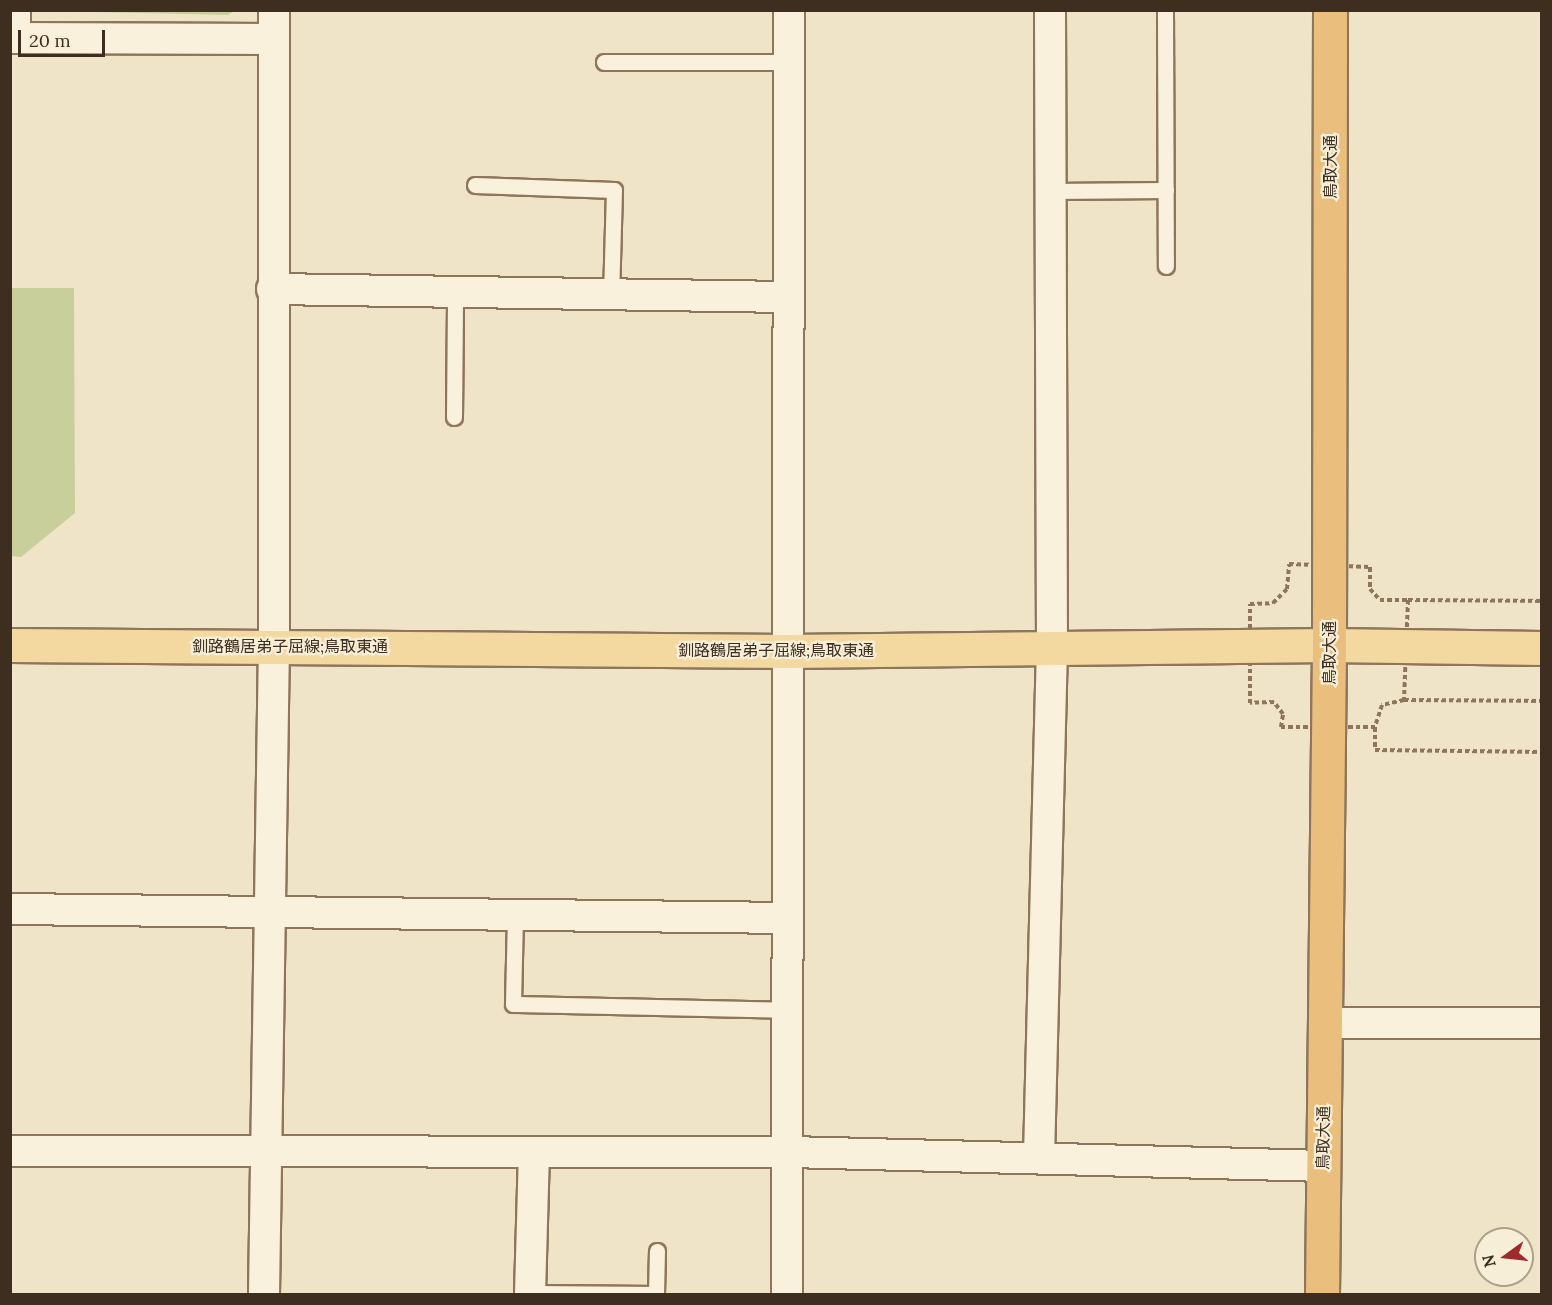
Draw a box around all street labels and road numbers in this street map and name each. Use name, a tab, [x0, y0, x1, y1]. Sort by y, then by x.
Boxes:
street label: 鳥取大通	[1320, 135, 1340, 199]
street label: 鳥取大通	[1319, 621, 1339, 685]
street label: 釧路鶴居弟子屈線;鳥取東通	[192, 636, 388, 656]
street label: 釧路鶴居弟子屈線;鳥取東通	[678, 640, 874, 660]
street label: 鳥取大通	[1313, 1106, 1333, 1170]

